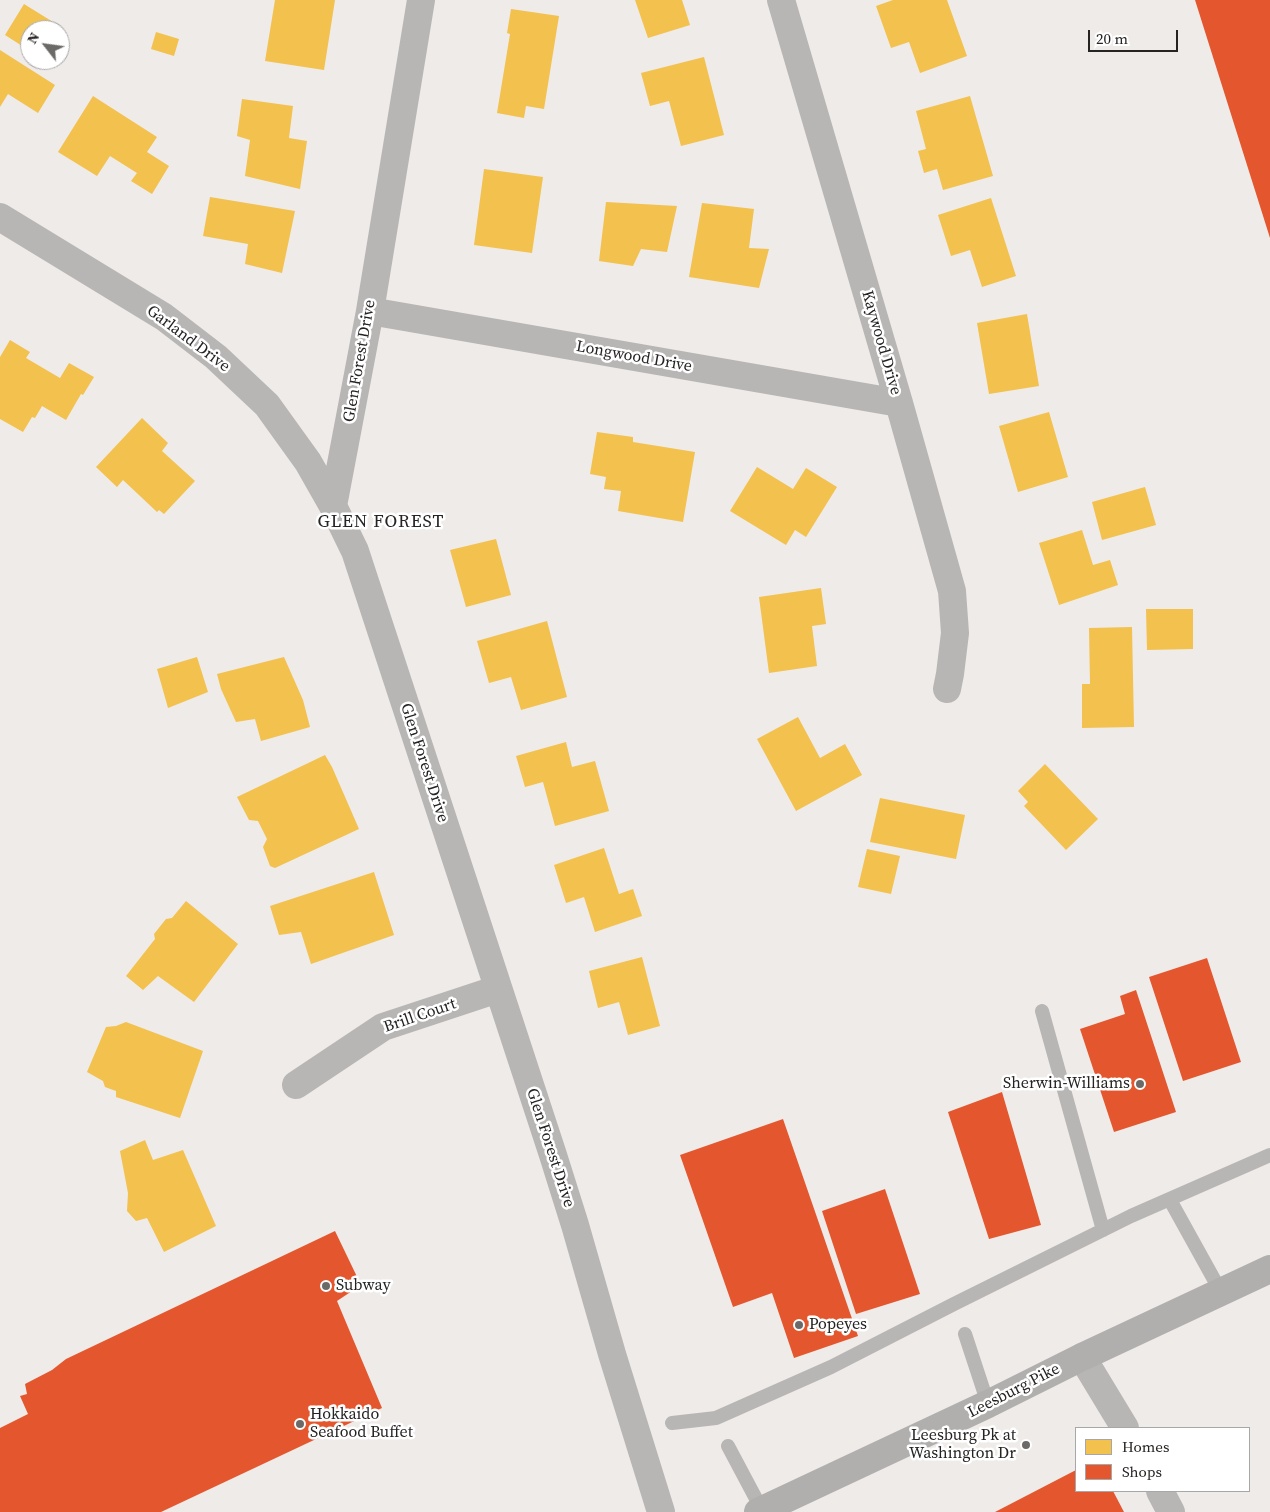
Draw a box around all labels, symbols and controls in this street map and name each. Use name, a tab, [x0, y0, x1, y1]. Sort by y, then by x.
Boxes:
north arrow	[20, 20, 70, 70]
scale bar	[1090, 20, 1180, 52]
text: 20 m	[1096, 28, 1128, 49]
text: N	[22, 29, 44, 47]
street label: Kaywood Drive	[857, 289, 905, 397]
street label: Glen Forest Drive	[340, 298, 380, 424]
street label: Garland Drive	[143, 301, 233, 377]
street label: Longwood Drive	[575, 337, 693, 377]
district label: GLEN FOREST	[316, 511, 446, 533]
street label: Glen Forest Drive	[396, 701, 452, 825]
street label: Brill Court	[381, 995, 459, 1037]
place label: Sherwin-Williams	[1003, 1074, 1130, 1094]
marker: Sherwin-Williams	[1134, 1078, 1146, 1090]
street label: Glen Forest Drive	[522, 1086, 578, 1210]
place label: Subway	[336, 1276, 391, 1296]
marker: Subway	[320, 1280, 332, 1292]
place label: Popeyes	[809, 1315, 867, 1335]
marker: Popeyes	[793, 1319, 805, 1331]
street label: Leesburg Pike	[965, 1360, 1063, 1422]
place label: Hokkaido Seafood Buffet	[310, 1405, 413, 1443]
marker: Hokkaido Seafood Buffet	[294, 1418, 306, 1430]
place label: Leesburg Pk at Washington Dr	[909, 1426, 1016, 1464]
legend	[1075, 1427, 1250, 1492]
text: Homes	[1122, 1436, 1169, 1457]
marker: Leesburg Pk at Washington Dr	[1020, 1439, 1032, 1451]
text: Shops	[1122, 1461, 1162, 1482]

